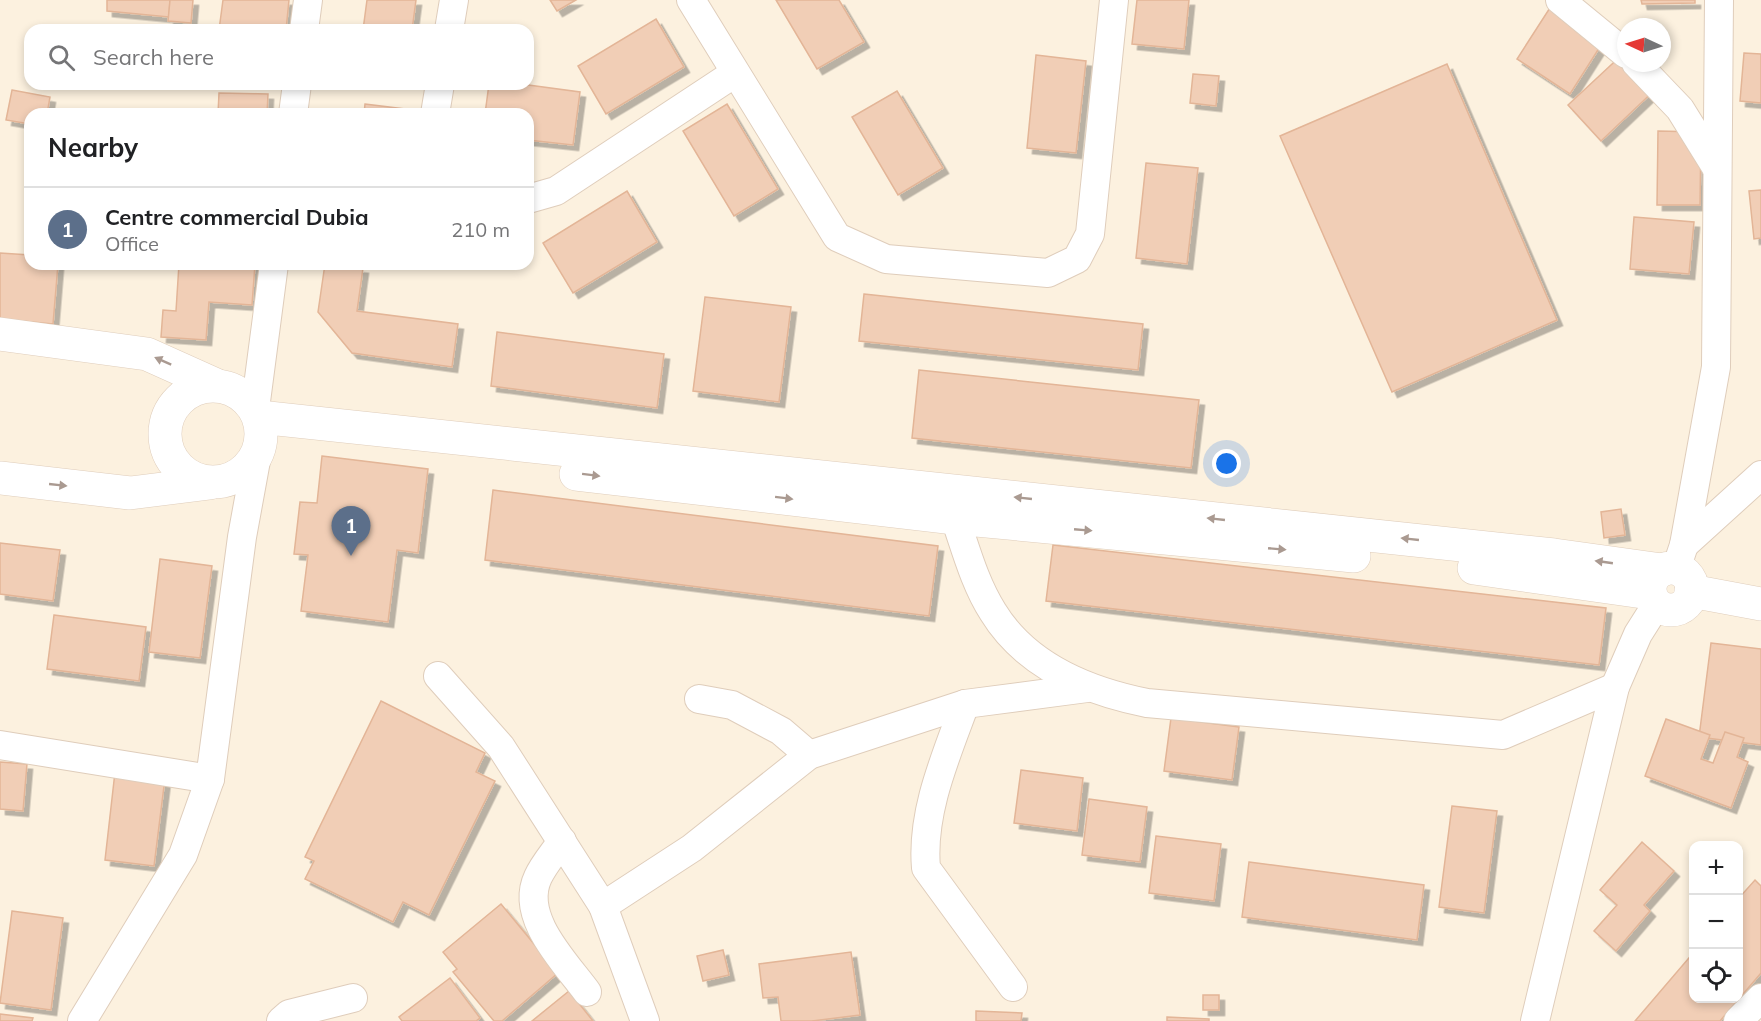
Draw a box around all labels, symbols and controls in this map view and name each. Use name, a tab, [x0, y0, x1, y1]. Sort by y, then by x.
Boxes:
north arrow	[1617, 18, 1671, 72]
search box	[24, 24, 534, 90]
icon: search	[45, 41, 78, 74]
text: Search here	[93, 43, 214, 71]
text: Nearby	[48, 131, 138, 164]
text: Centre commercial Dubia	[105, 203, 369, 231]
text: 1	[62, 217, 74, 242]
text: 210 m	[451, 217, 510, 242]
text: Office	[105, 231, 159, 256]
one-way arrow	[154, 356, 172, 365]
your location	[1212, 449, 1241, 478]
one-way arrow	[581, 471, 600, 480]
one-way arrow	[49, 480, 68, 490]
one-way arrow	[775, 493, 794, 503]
one-way arrow	[1013, 493, 1032, 503]
pin: 1	[332, 506, 370, 556]
one-way arrow	[1207, 514, 1226, 524]
one-way arrow	[1073, 526, 1092, 535]
one-way arrow	[1401, 535, 1420, 544]
one-way arrow	[1267, 544, 1286, 554]
one-way arrow	[1594, 557, 1613, 566]
map controls	[1689, 841, 1743, 1003]
button: +	[1689, 841, 1743, 895]
button: −	[1689, 895, 1743, 949]
button: locate	[1689, 949, 1743, 1003]

